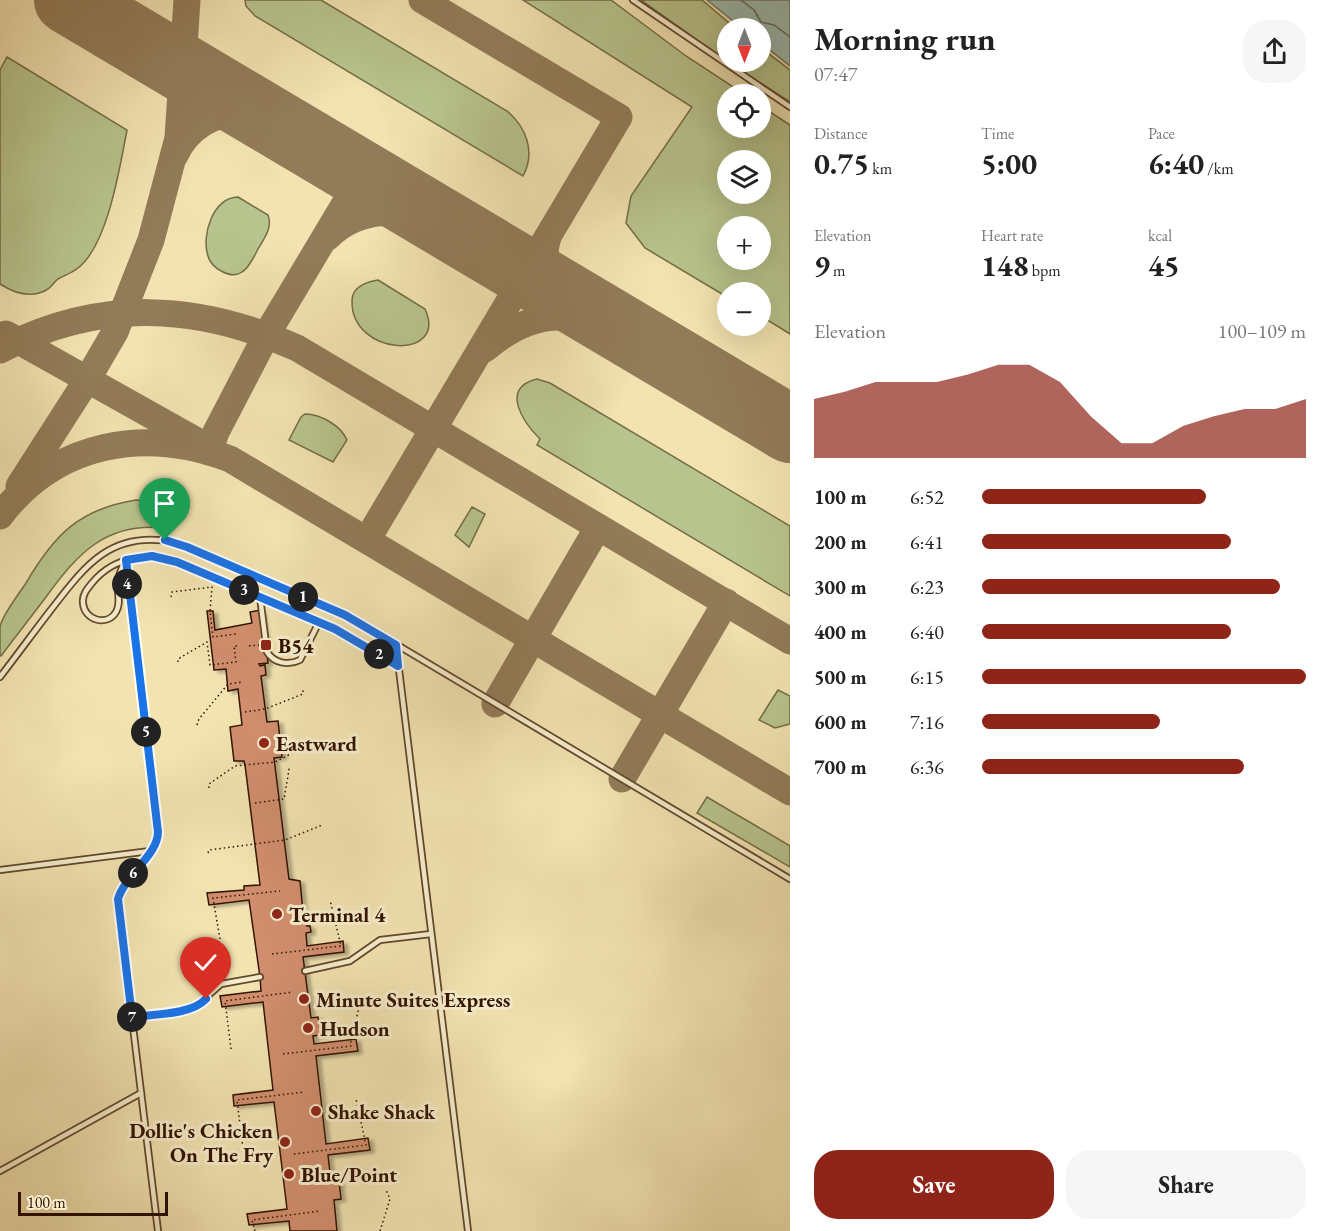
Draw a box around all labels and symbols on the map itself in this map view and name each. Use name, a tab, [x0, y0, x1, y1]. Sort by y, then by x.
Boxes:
north arrow	[717, 18, 771, 72]
pin	[139, 478, 190, 540]
pin: 4	[112, 569, 142, 599]
pin: 3	[229, 575, 259, 605]
pin: 1	[288, 582, 318, 612]
place label: B54	[278, 632, 314, 659]
marker: B54	[259, 638, 273, 652]
pin: 2	[364, 639, 394, 669]
pin: 5	[131, 717, 161, 747]
place label: Eastward	[276, 730, 358, 757]
marker: Eastward	[257, 736, 271, 750]
pin: 6	[118, 858, 148, 888]
place label: Terminal 4	[289, 901, 386, 928]
marker: Terminal 4	[270, 907, 284, 921]
pin	[180, 937, 231, 999]
place label: Minute Suites Express	[316, 986, 510, 1013]
marker: Minute Suites Express	[297, 992, 311, 1006]
pin: 7	[117, 1002, 147, 1032]
place label: Hudson	[320, 1015, 390, 1042]
marker: Hudson	[301, 1021, 315, 1035]
place label: Shake Shack	[328, 1098, 436, 1125]
marker: Shake Shack	[309, 1104, 323, 1118]
place label: Dollie's Chicken On The Fry	[129, 1117, 274, 1168]
marker: Dollie's Chicken On The Fry	[278, 1135, 292, 1149]
place label: Blue/Point	[301, 1161, 397, 1188]
marker: Blue/Point	[282, 1167, 296, 1181]
scale bar	[18, 1189, 168, 1216]

